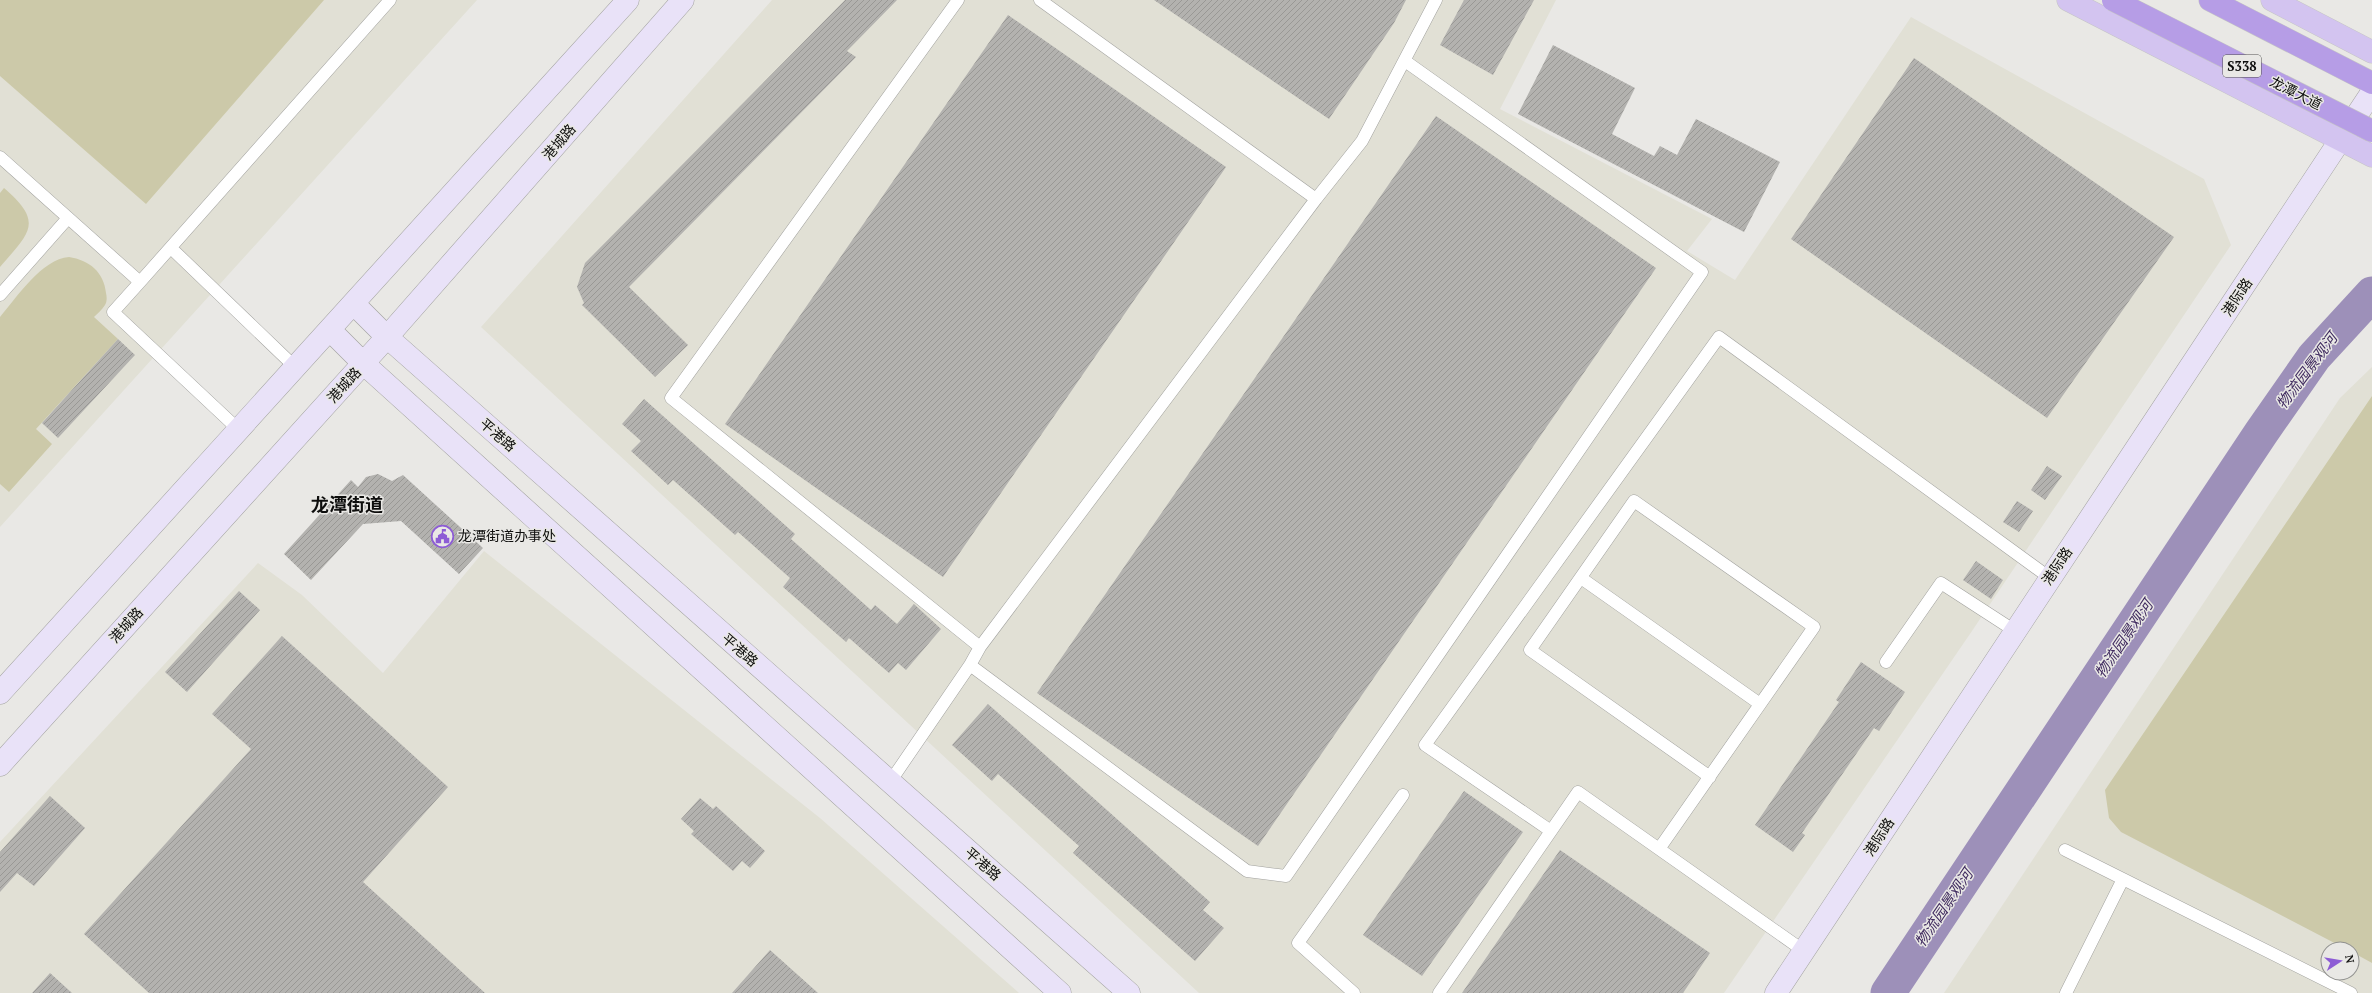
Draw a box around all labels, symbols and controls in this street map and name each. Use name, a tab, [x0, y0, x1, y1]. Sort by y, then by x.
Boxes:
road number: S338	[2223, 55, 2261, 77]
street label: 龙潭大道	[2267, 71, 2325, 114]
street label: 港城路	[538, 120, 580, 164]
street label: 港际路	[2217, 274, 2256, 319]
water label: 物流园景观河	[2271, 326, 2343, 412]
street label: 港城路	[323, 363, 365, 407]
street label: 平港路	[476, 414, 520, 456]
district label: 龙潭街道	[311, 492, 383, 516]
public building icon: 龙潭街道办事处	[430, 523, 456, 549]
place label: 龙潭街道办事处	[458, 526, 556, 545]
street label: 港际路	[2037, 543, 2076, 588]
water label: 物流园景观河	[2090, 593, 2158, 681]
street label: 港城路	[105, 603, 147, 647]
street label: 平港路	[718, 629, 762, 671]
street label: 港际路	[1859, 814, 1898, 860]
street label: 平港路	[961, 843, 1005, 885]
water label: 物流园景观河	[1910, 862, 1978, 950]
north arrow	[2320, 941, 2360, 981]
text: N	[2342, 953, 2358, 965]

